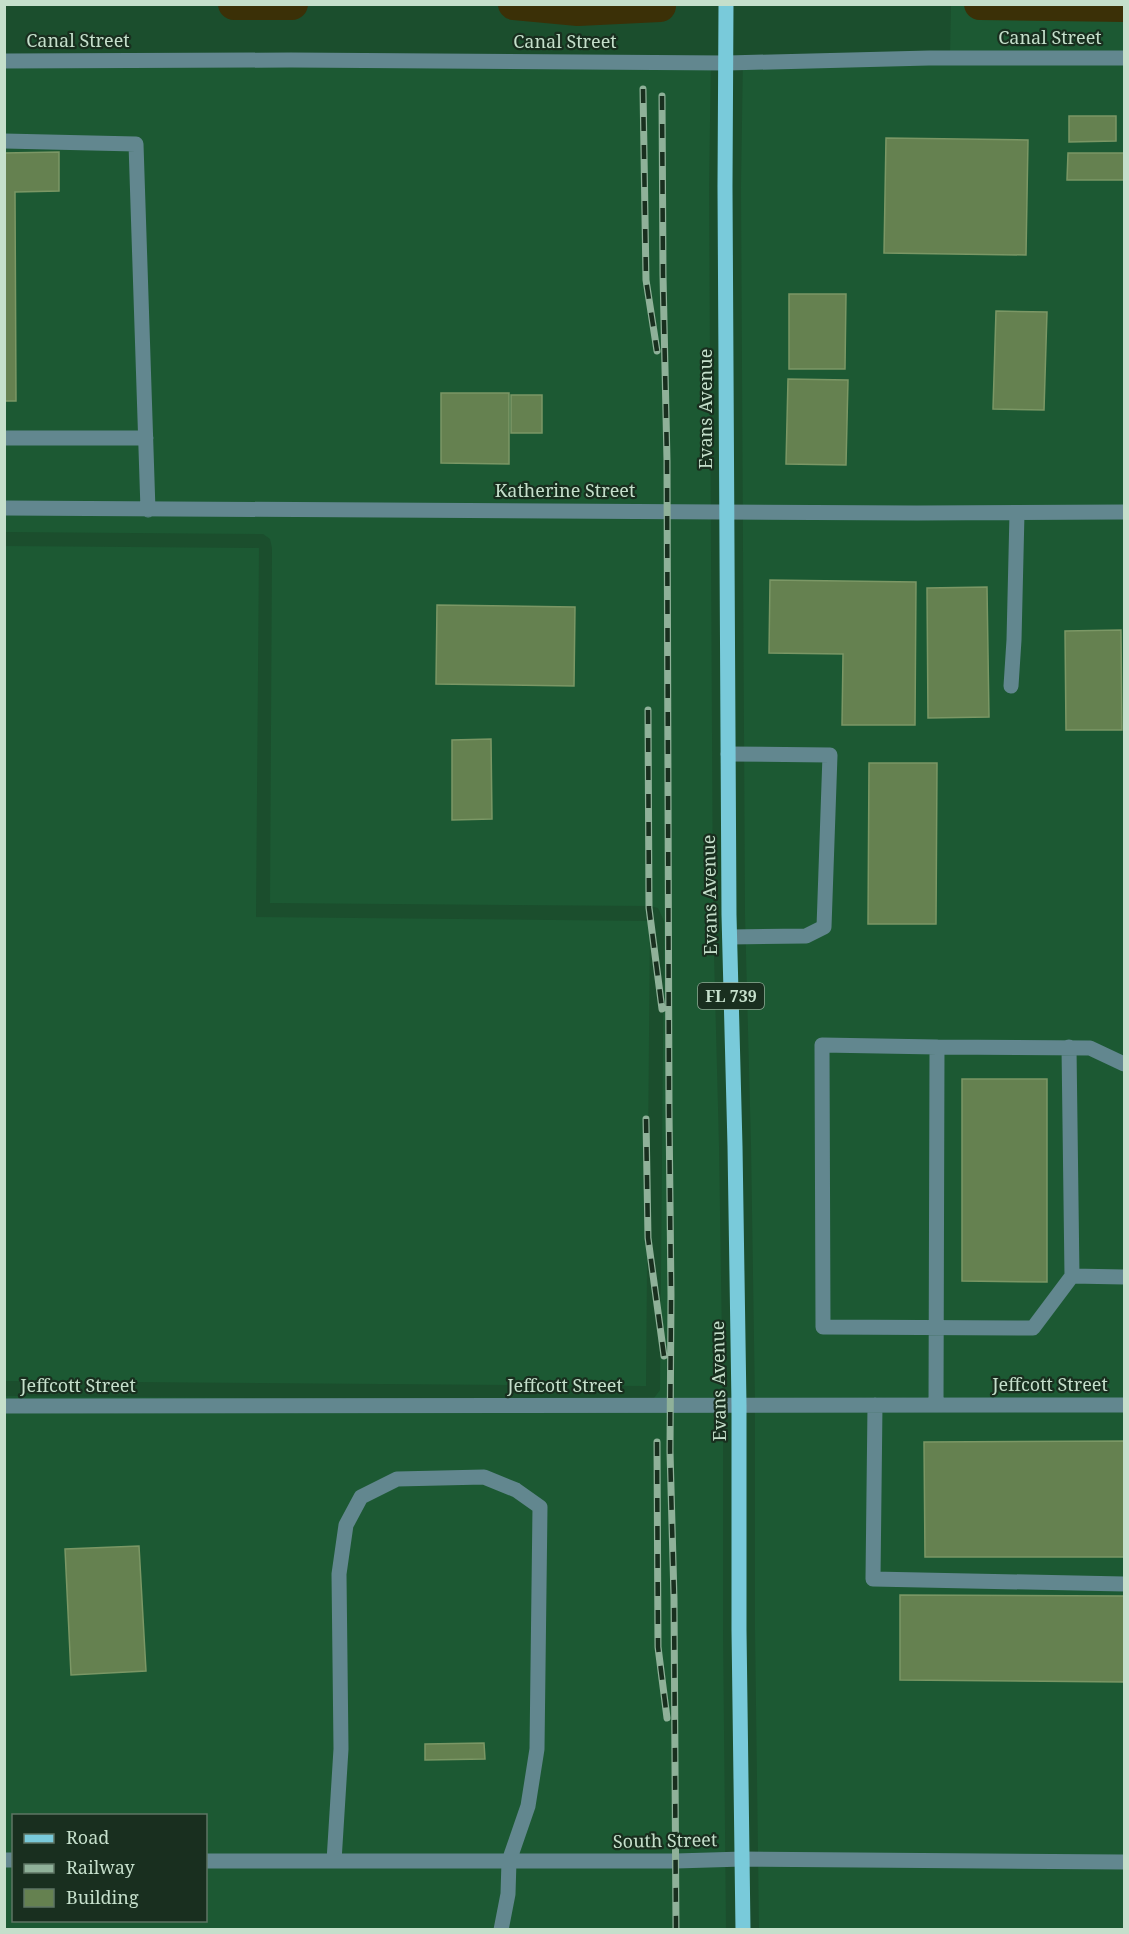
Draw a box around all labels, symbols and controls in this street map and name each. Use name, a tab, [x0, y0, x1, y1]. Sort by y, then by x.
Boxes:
street label: Canal Street	[998, 25, 1102, 49]
street label: Canal Street	[26, 28, 130, 52]
street label: Canal Street	[513, 29, 617, 53]
street label: Evans Avenue	[693, 349, 717, 469]
street label: Katherine Street	[495, 478, 635, 502]
street label: Evans Avenue	[696, 835, 722, 955]
road number: FL 739	[698, 983, 764, 1009]
street label: Evans Avenue	[705, 1321, 731, 1441]
street label: Jeffcott Street	[991, 1372, 1108, 1396]
street label: Jeffcott Street	[19, 1373, 136, 1397]
street label: Jeffcott Street	[506, 1373, 623, 1397]
legend	[12, 1814, 207, 1922]
text: Road	[66, 1825, 109, 1849]
street label: South Street	[613, 1827, 717, 1853]
text: Railway	[66, 1855, 136, 1879]
text: Building	[66, 1885, 139, 1909]

